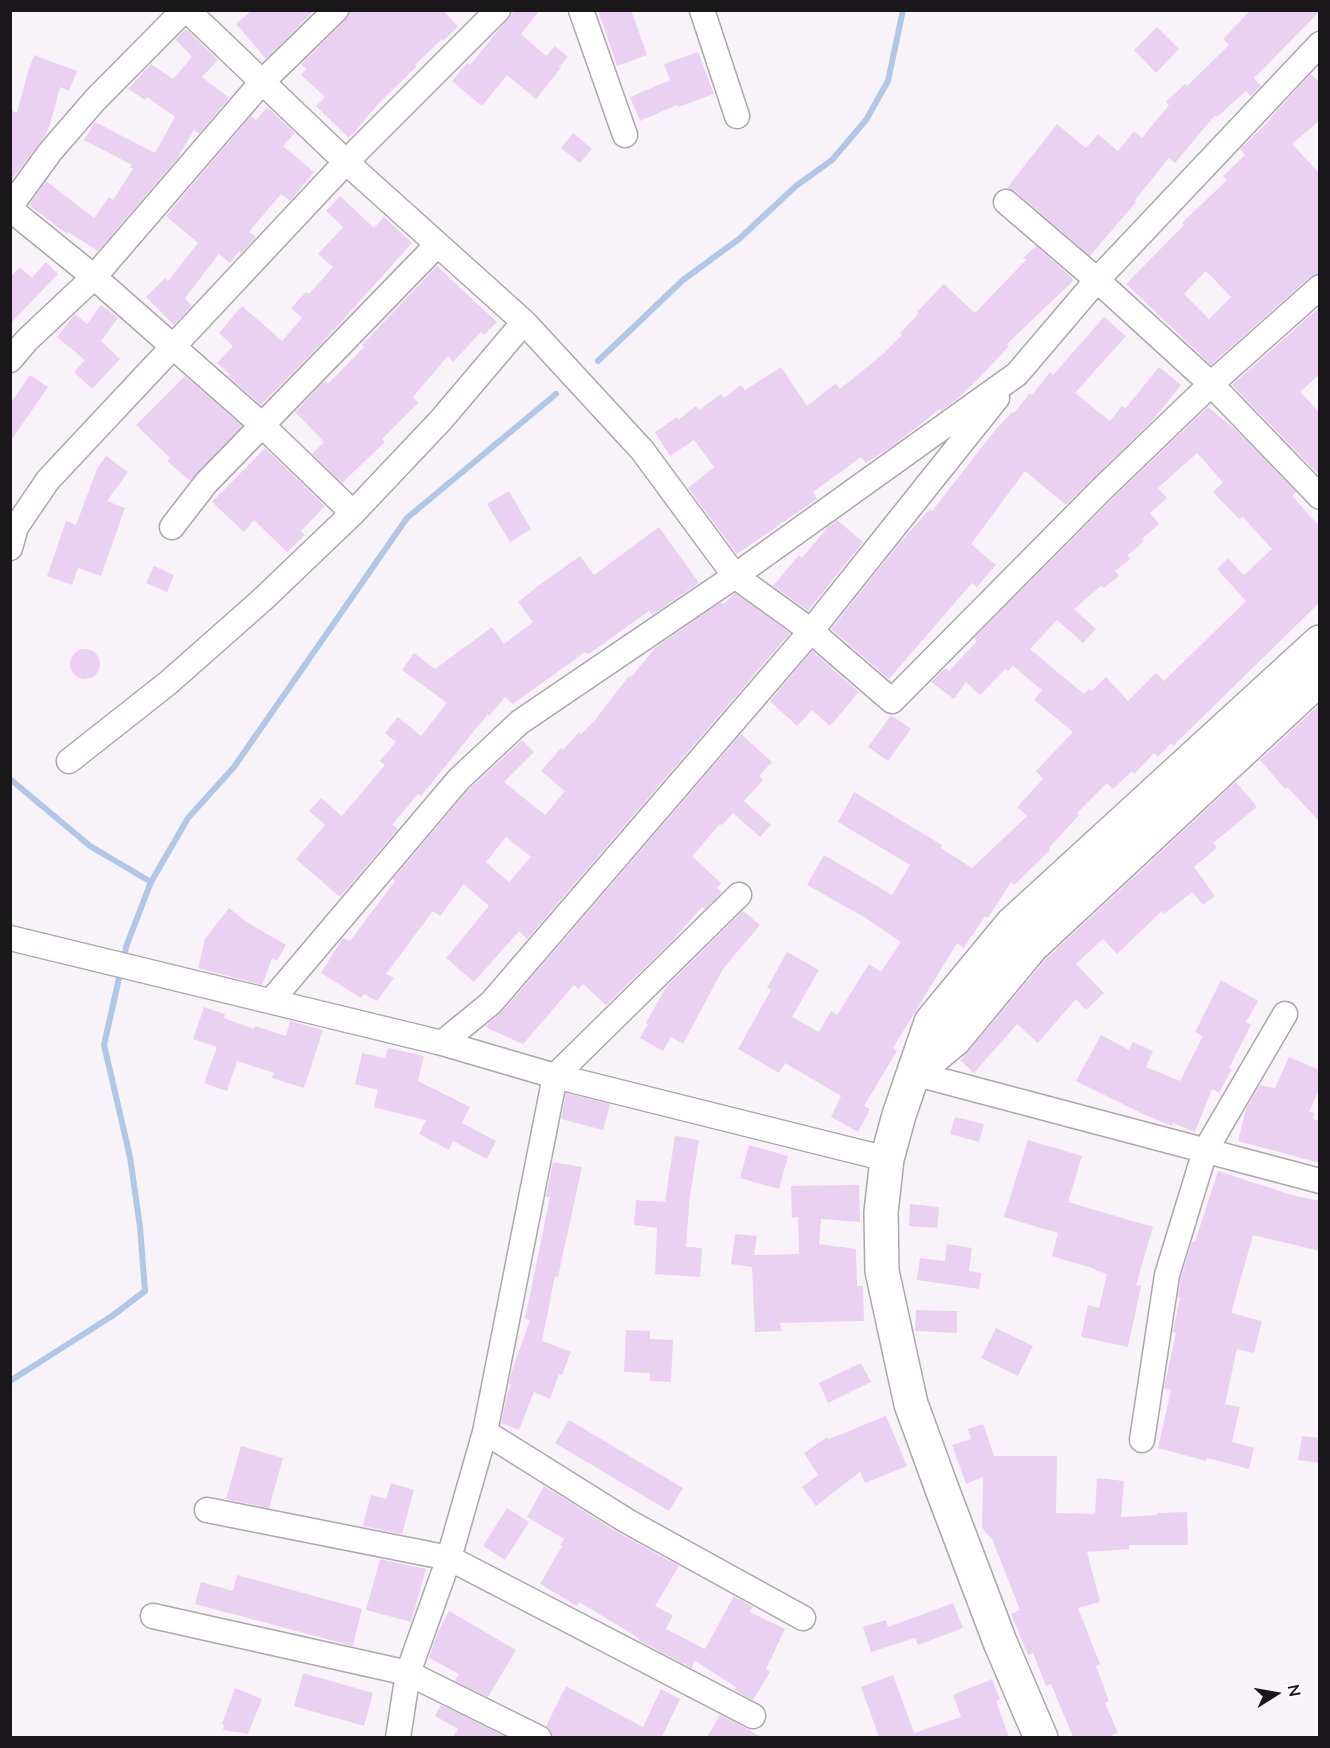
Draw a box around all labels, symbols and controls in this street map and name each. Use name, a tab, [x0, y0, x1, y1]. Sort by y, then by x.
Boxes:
north arrow	[1246, 1664, 1306, 1724]
text: N	[1282, 1683, 1306, 1699]

